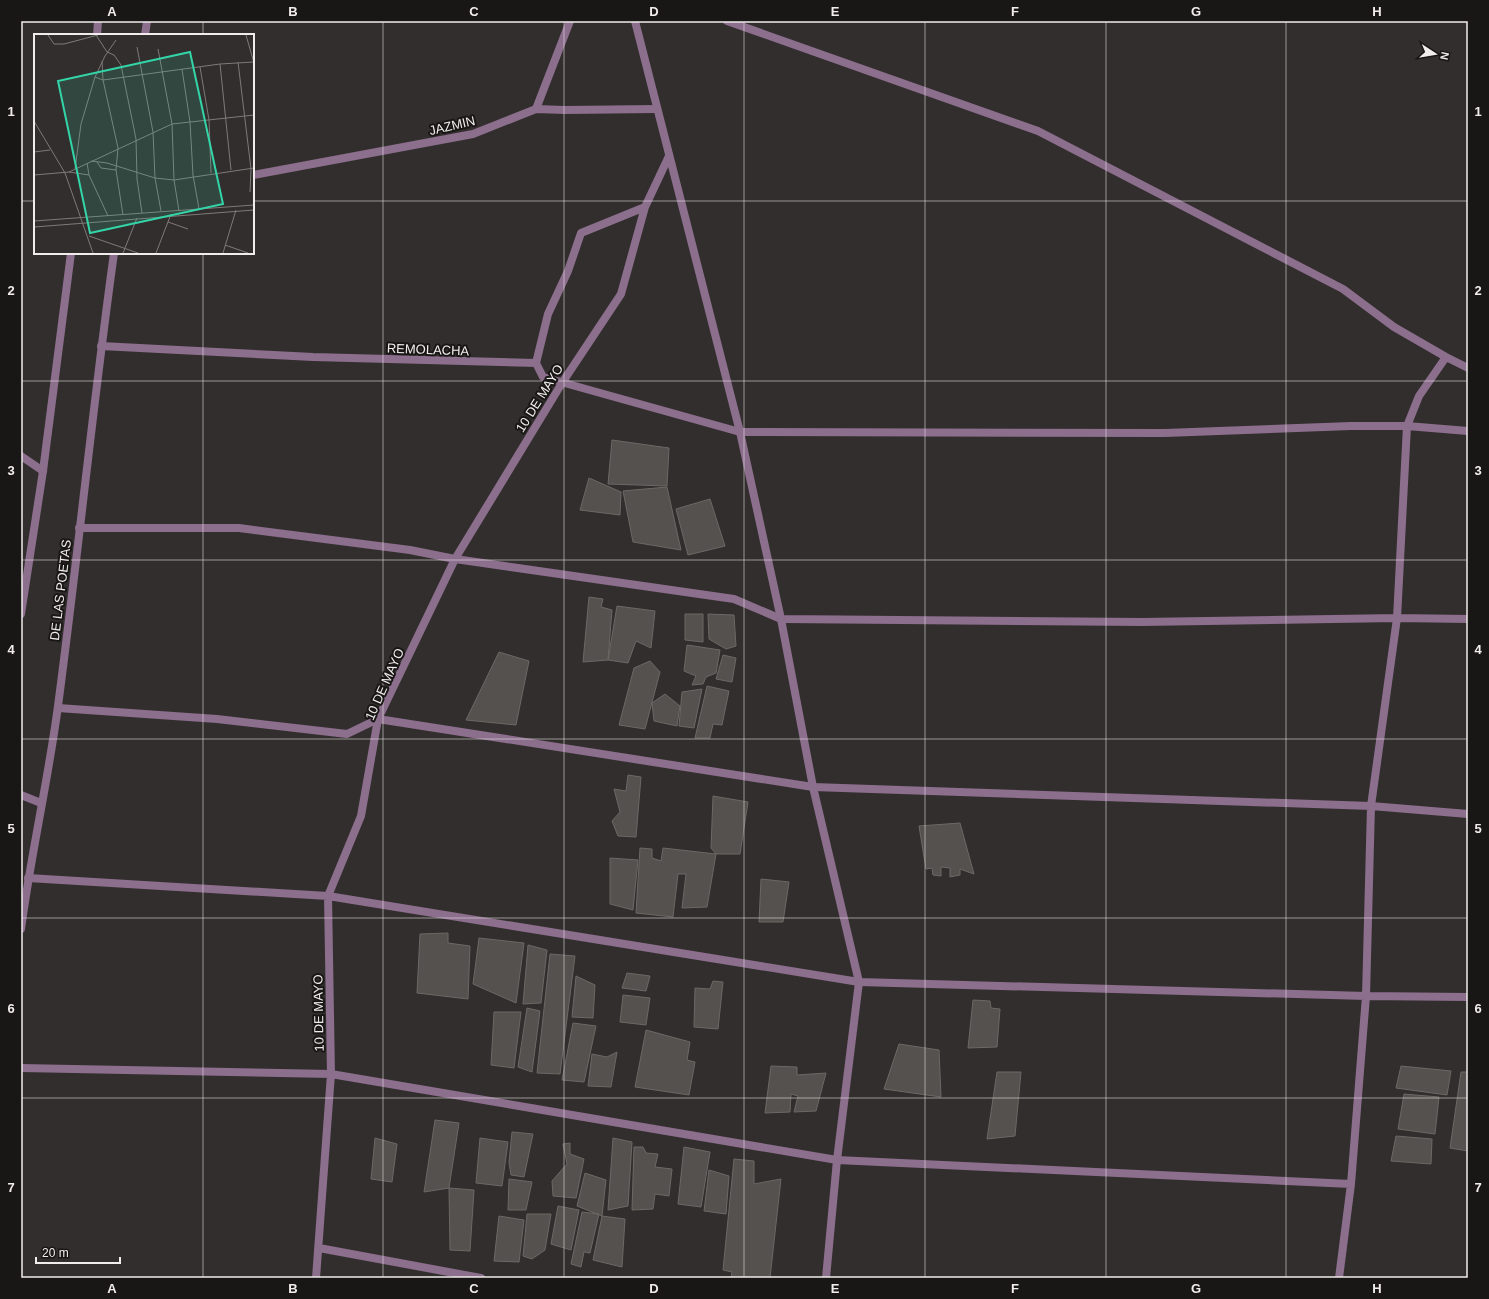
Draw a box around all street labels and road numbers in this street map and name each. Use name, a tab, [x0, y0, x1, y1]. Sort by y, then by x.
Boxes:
street label: JAZMIN	[428, 113, 477, 138]
street label: REMOLACHA	[387, 341, 470, 358]
street label: 10 DE MAYO	[513, 362, 566, 435]
street label: DE LAS POETAS	[47, 538, 74, 641]
street label: 10 DE MAYO	[362, 646, 407, 722]
street label: 10 DE MAYO	[310, 974, 327, 1052]

